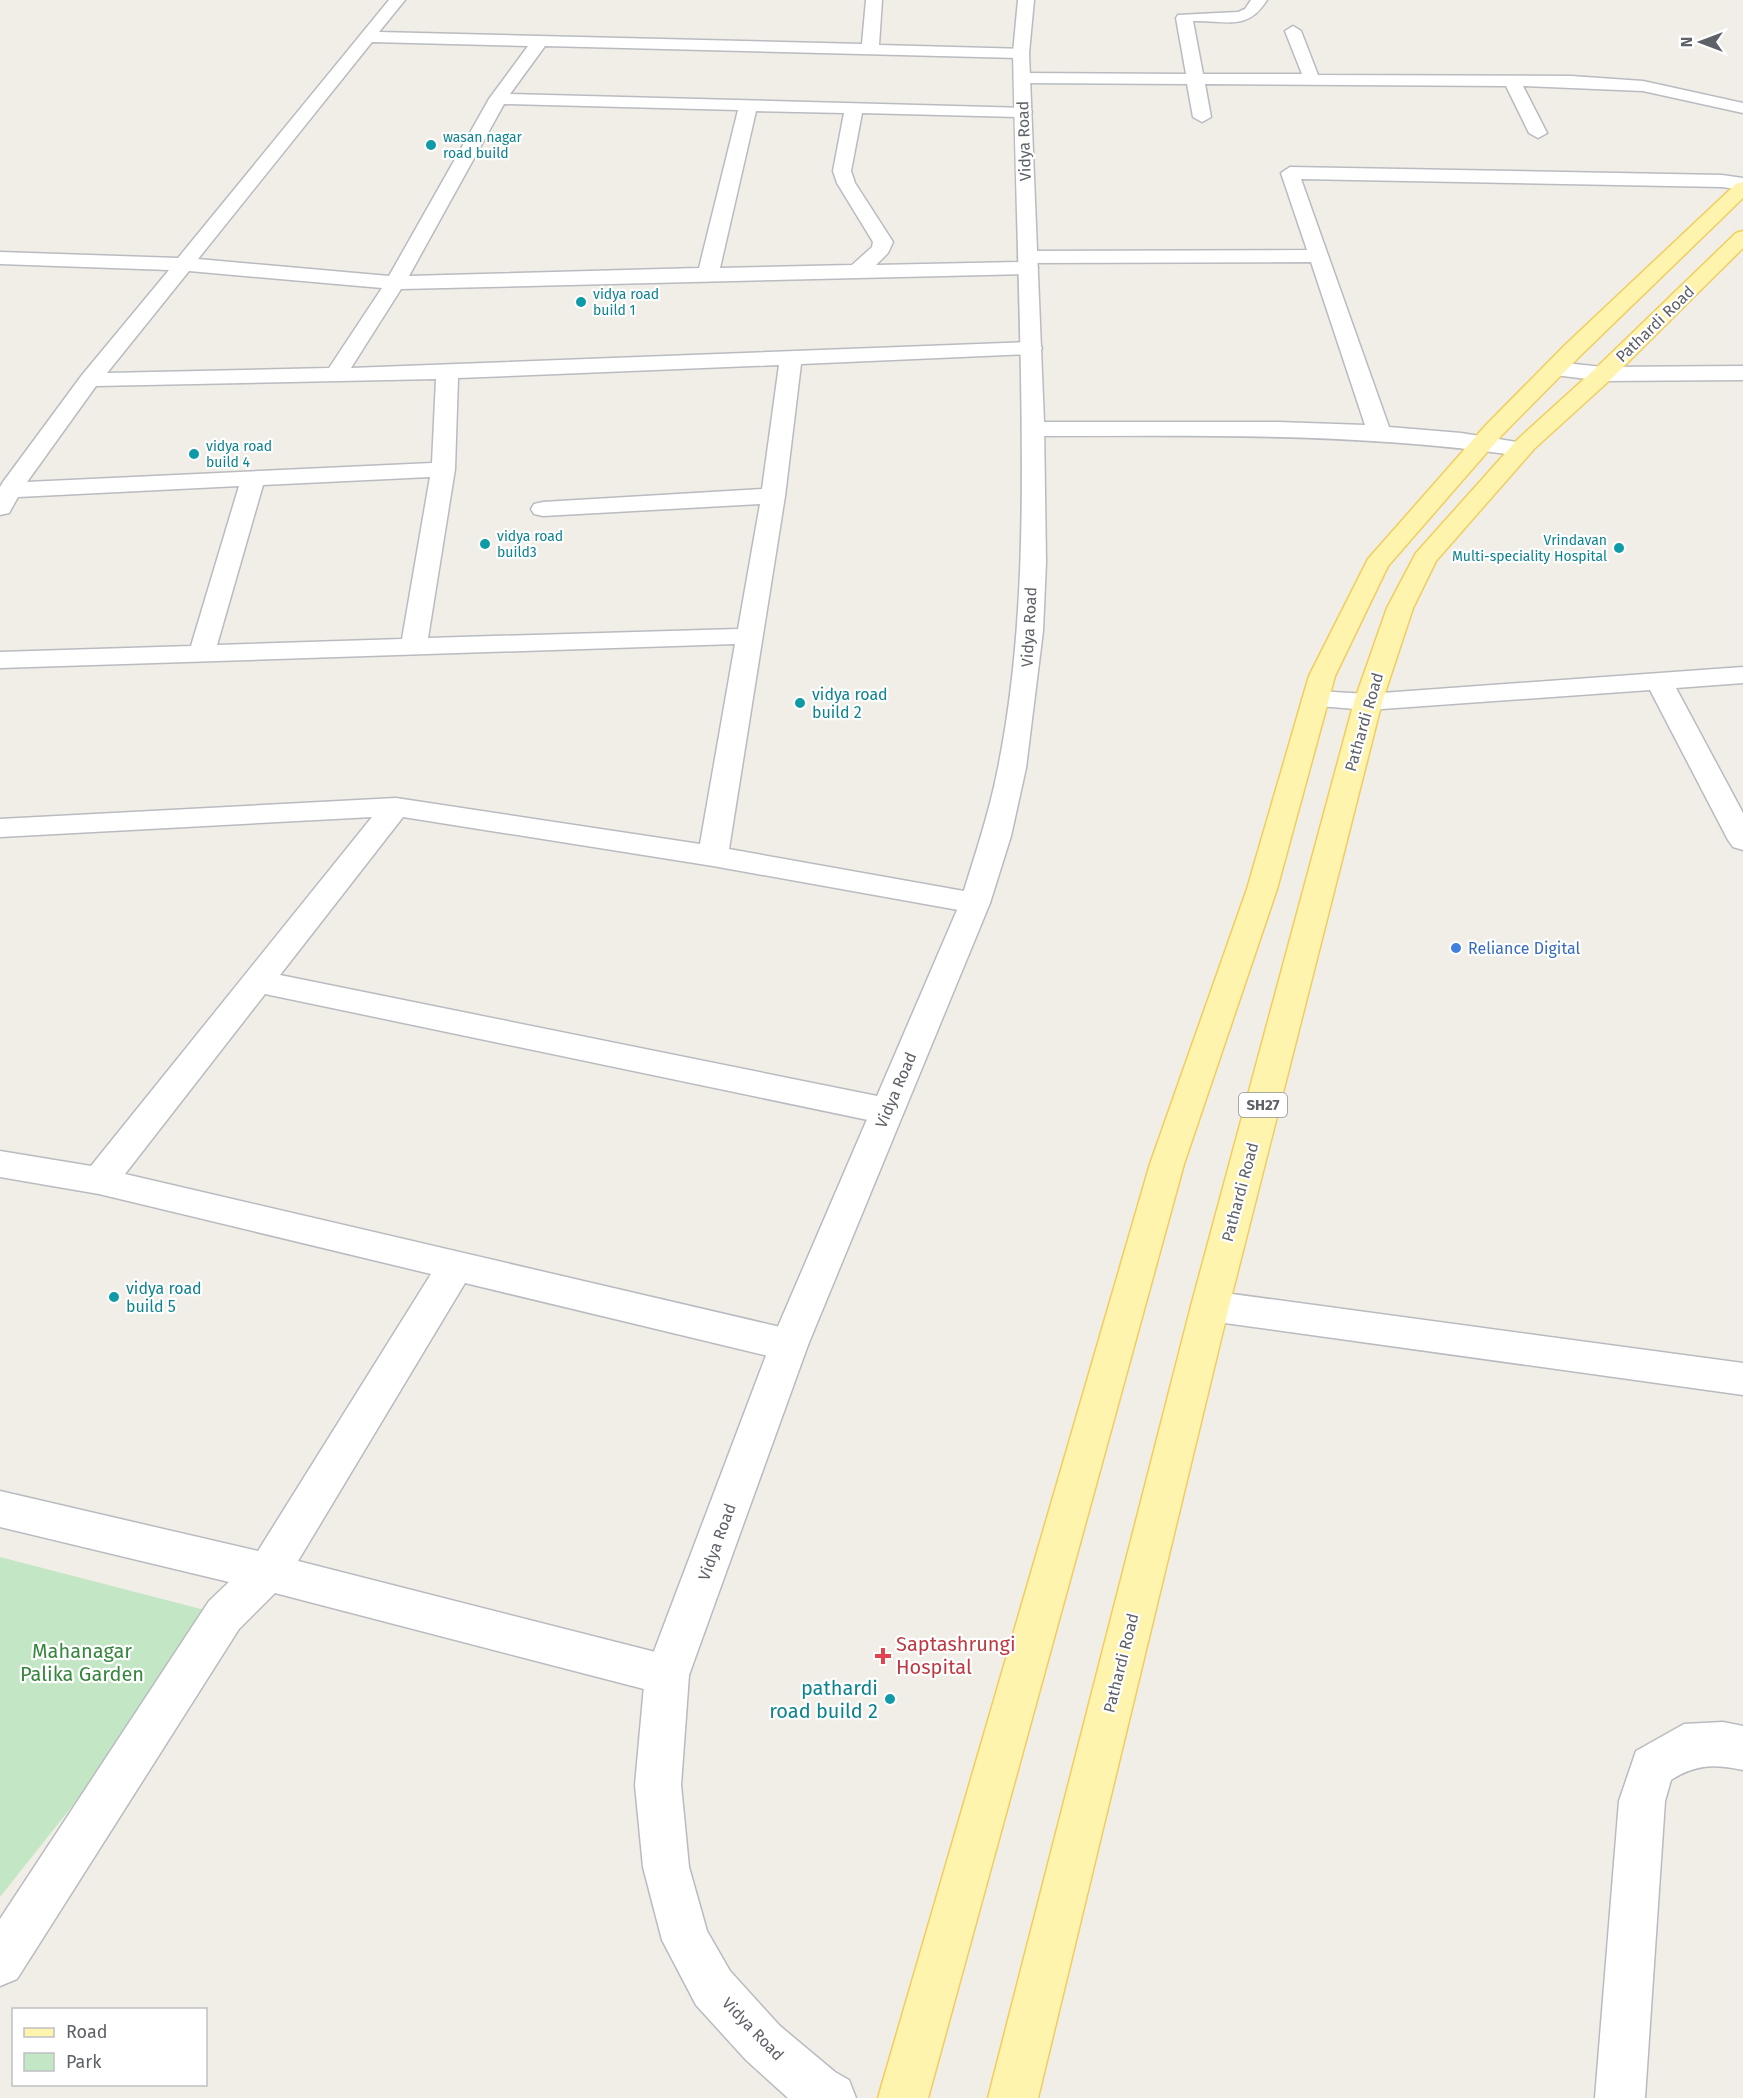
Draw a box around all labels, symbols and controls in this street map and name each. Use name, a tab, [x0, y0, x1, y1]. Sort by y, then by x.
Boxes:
north arrow	[1671, 12, 1731, 72]
text: N	[1677, 37, 1696, 47]
street label: Vidya Road	[1013, 100, 1035, 182]
place label: wasan nagar road build	[443, 129, 523, 162]
marker: wasan nagar road build	[424, 138, 438, 152]
street label: Pathardi Road	[1612, 282, 1698, 366]
place label: vidya road build 1	[593, 286, 659, 319]
marker: vidya road build 1	[574, 295, 588, 309]
place label: vidya road build 4	[206, 438, 272, 471]
marker: vidya road build 4	[187, 447, 201, 461]
place label: vidya road build3	[497, 528, 563, 561]
place label: Vrindavan Multi-speciality Hospital	[1452, 532, 1607, 565]
marker: vidya road build3	[478, 537, 492, 551]
marker: Vrindavan Multi-speciality Hospital	[1612, 541, 1626, 555]
street label: Vidya Road	[1017, 586, 1041, 668]
street label: Pathardi Road	[1341, 670, 1387, 774]
place label: vidya road build 2	[812, 685, 888, 722]
marker: vidya road build 2	[793, 696, 807, 710]
place label: Reliance Digital	[1468, 939, 1581, 958]
marker: Reliance Digital	[1449, 941, 1463, 955]
street label: Vidya Road	[872, 1049, 920, 1131]
road number: SH27	[1239, 1093, 1287, 1117]
street label: Pathardi Road	[1218, 1140, 1262, 1244]
place label: vidya road build 5	[126, 1279, 202, 1316]
marker: vidya road build 5	[107, 1290, 121, 1304]
street label: Vidya Road	[694, 1501, 740, 1583]
street label: Pathardi Road	[1099, 1611, 1143, 1715]
place label: Saptashrungi Hospital	[896, 1632, 1016, 1679]
park label: Mahanagar Palika Garden	[20, 1639, 144, 1686]
marker: Saptashrungi Hospital	[874, 1647, 892, 1665]
place label: pathardi road build 2	[769, 1676, 878, 1723]
marker: pathardi road build 2	[883, 1692, 897, 1706]
street label: Vidya Road	[718, 1993, 788, 2065]
legend	[12, 2008, 207, 2086]
text: Road	[66, 2021, 108, 2043]
text: Park	[66, 2051, 102, 2073]

